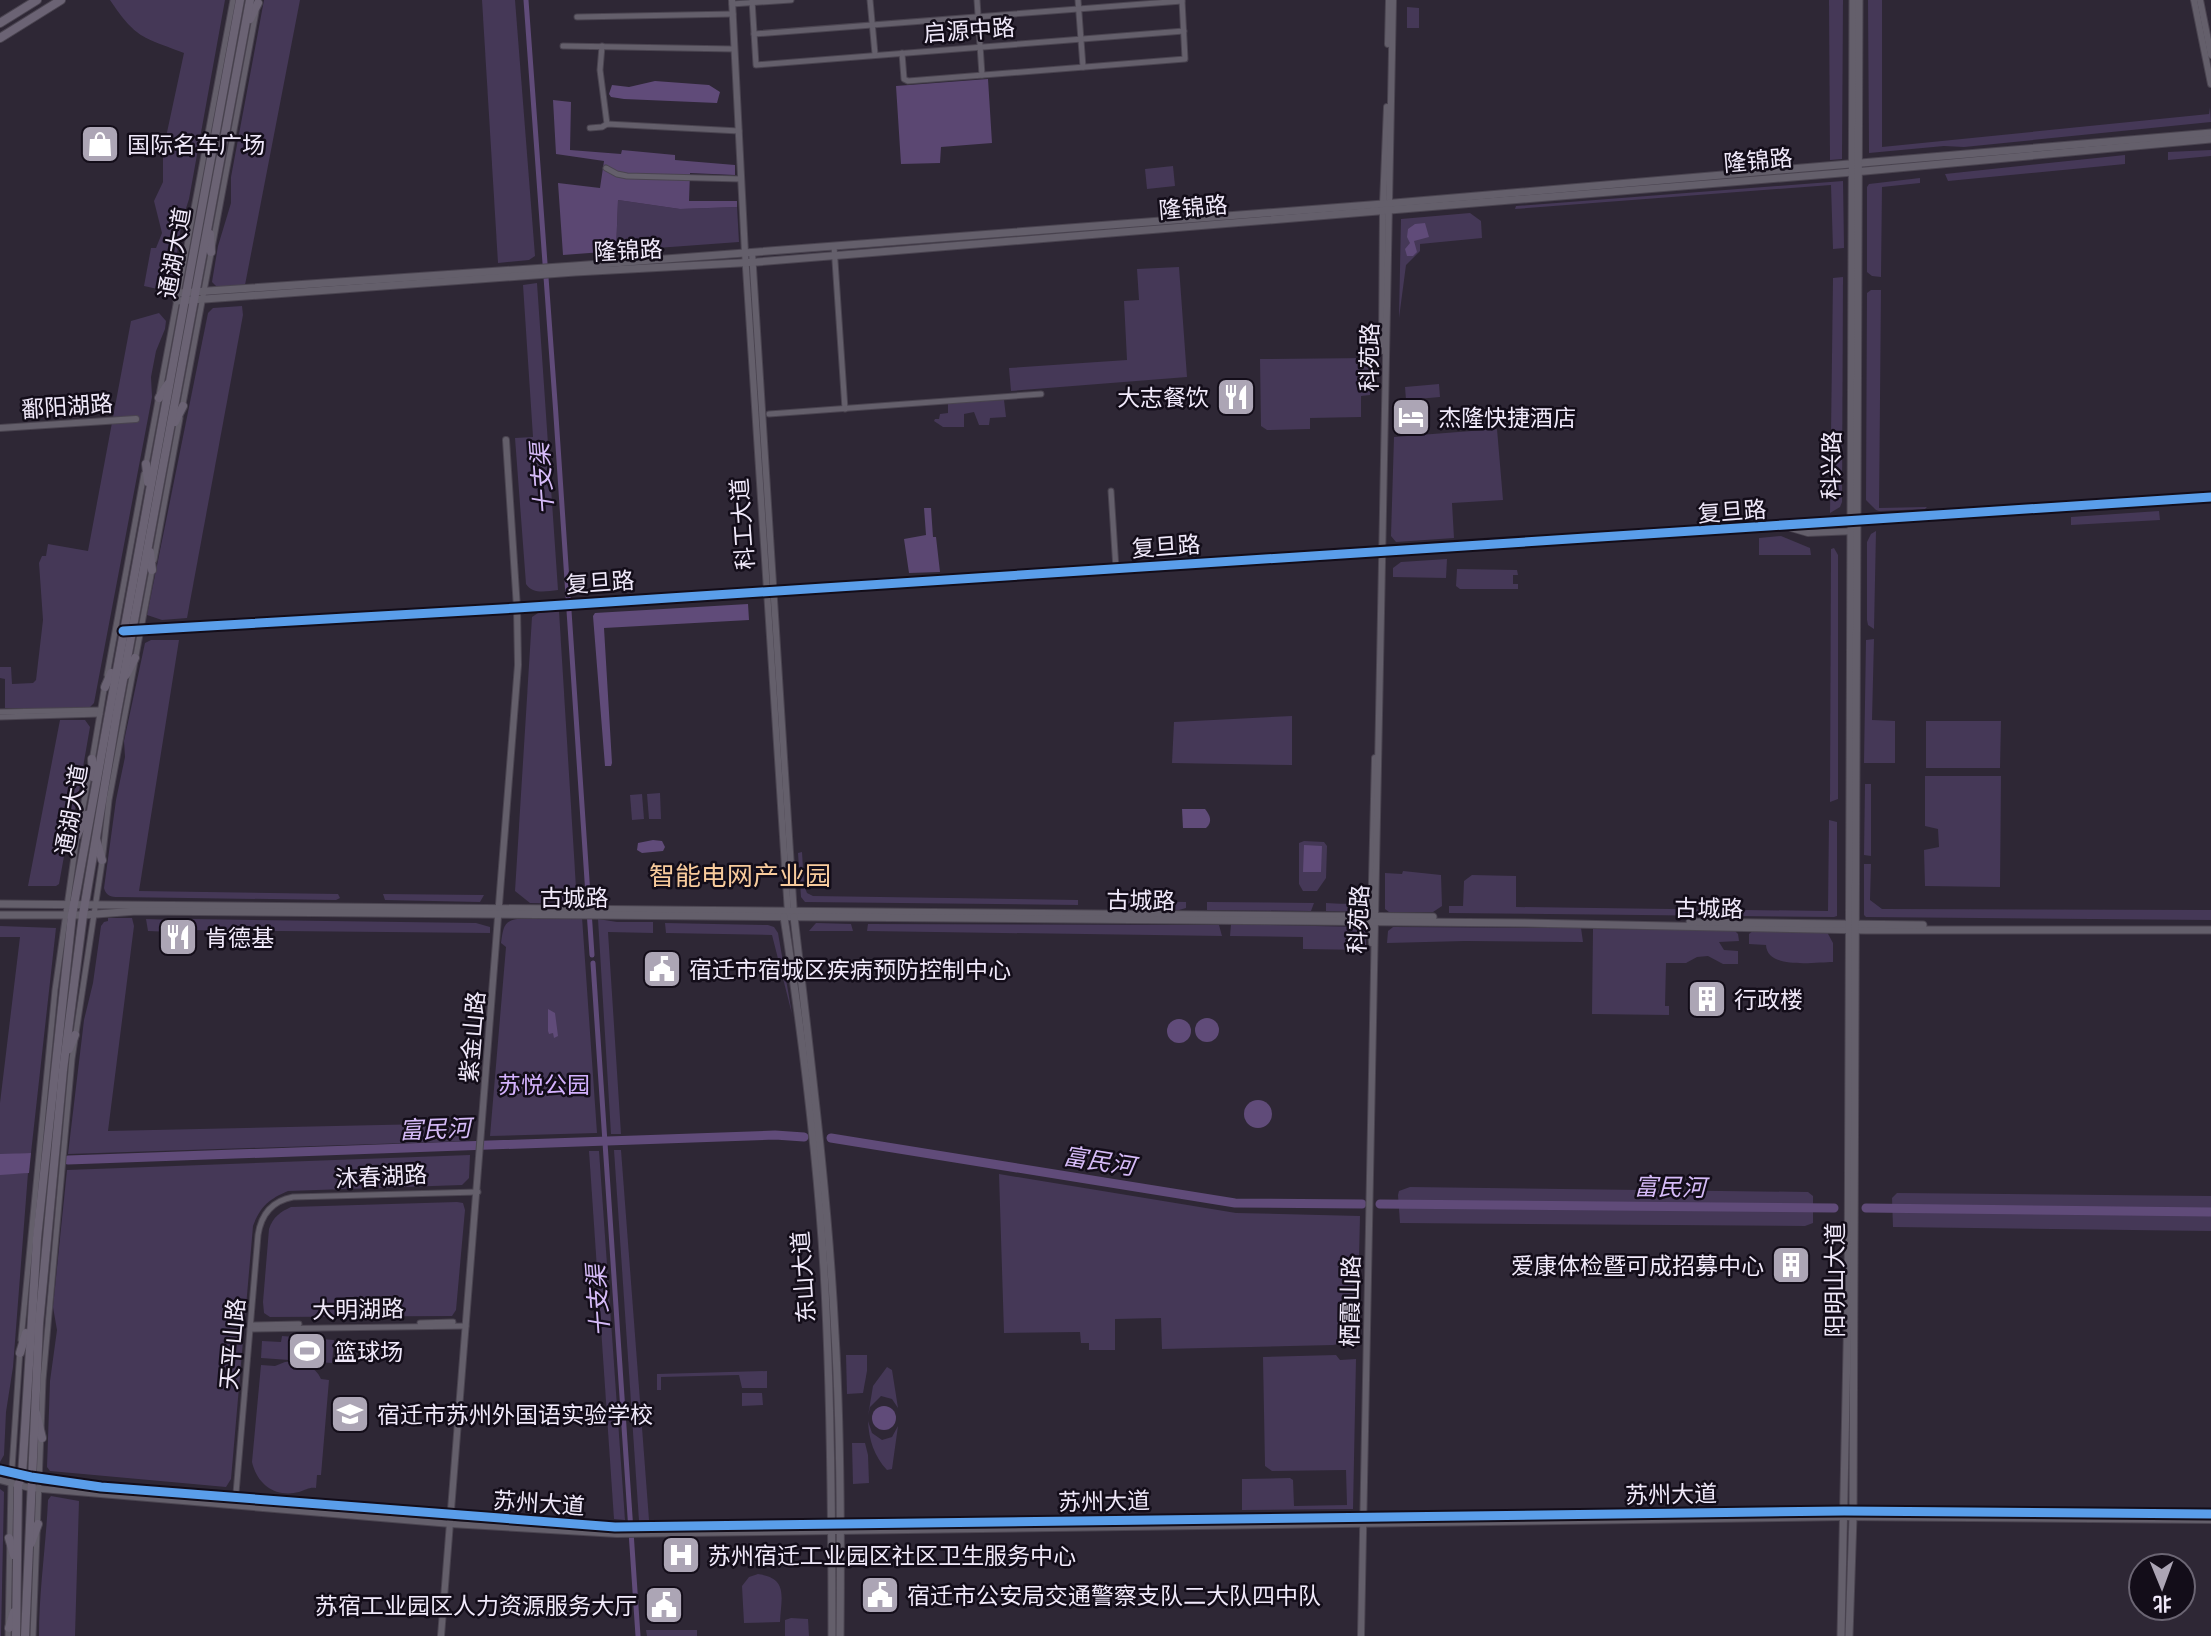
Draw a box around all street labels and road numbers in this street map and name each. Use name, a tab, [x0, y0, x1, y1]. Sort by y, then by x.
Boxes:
street label: 启源中路	[922, 14, 1016, 46]
street label: 隆锦路	[1723, 145, 1793, 175]
street label: 隆锦路	[1158, 192, 1228, 222]
street label: 通湖大道	[154, 206, 194, 300]
street label: 隆锦路	[593, 236, 663, 264]
street label: 科苑路	[1356, 322, 1382, 392]
street label: 鄱阳湖路	[20, 390, 114, 422]
street label: 科兴路	[1818, 430, 1844, 500]
street label: 科工大道	[726, 477, 758, 571]
street label: 复旦路	[1697, 496, 1767, 526]
street label: 复旦路	[1131, 531, 1201, 561]
street label: 复旦路	[565, 567, 635, 597]
street label: 通湖大道	[51, 763, 91, 857]
street label: 科苑路	[1344, 884, 1372, 954]
street label: 古城路	[540, 885, 609, 910]
street label: 古城路	[1106, 887, 1176, 913]
street label: 古城路	[1674, 895, 1744, 921]
street label: 紫金山路	[456, 990, 488, 1084]
street label: 沐春湖路	[334, 1161, 428, 1191]
street label: 阳明山大道	[1822, 1223, 1847, 1338]
street label: 东山大道	[787, 1230, 819, 1324]
street label: 栖霞山路	[1337, 1255, 1363, 1347]
street label: 大明湖路	[312, 1296, 404, 1322]
street label: 天平山路	[216, 1297, 248, 1391]
street label: 苏州大道	[1625, 1481, 1717, 1507]
street label: 苏州大道	[492, 1487, 586, 1519]
street label: 苏州大道	[1058, 1488, 1150, 1514]

